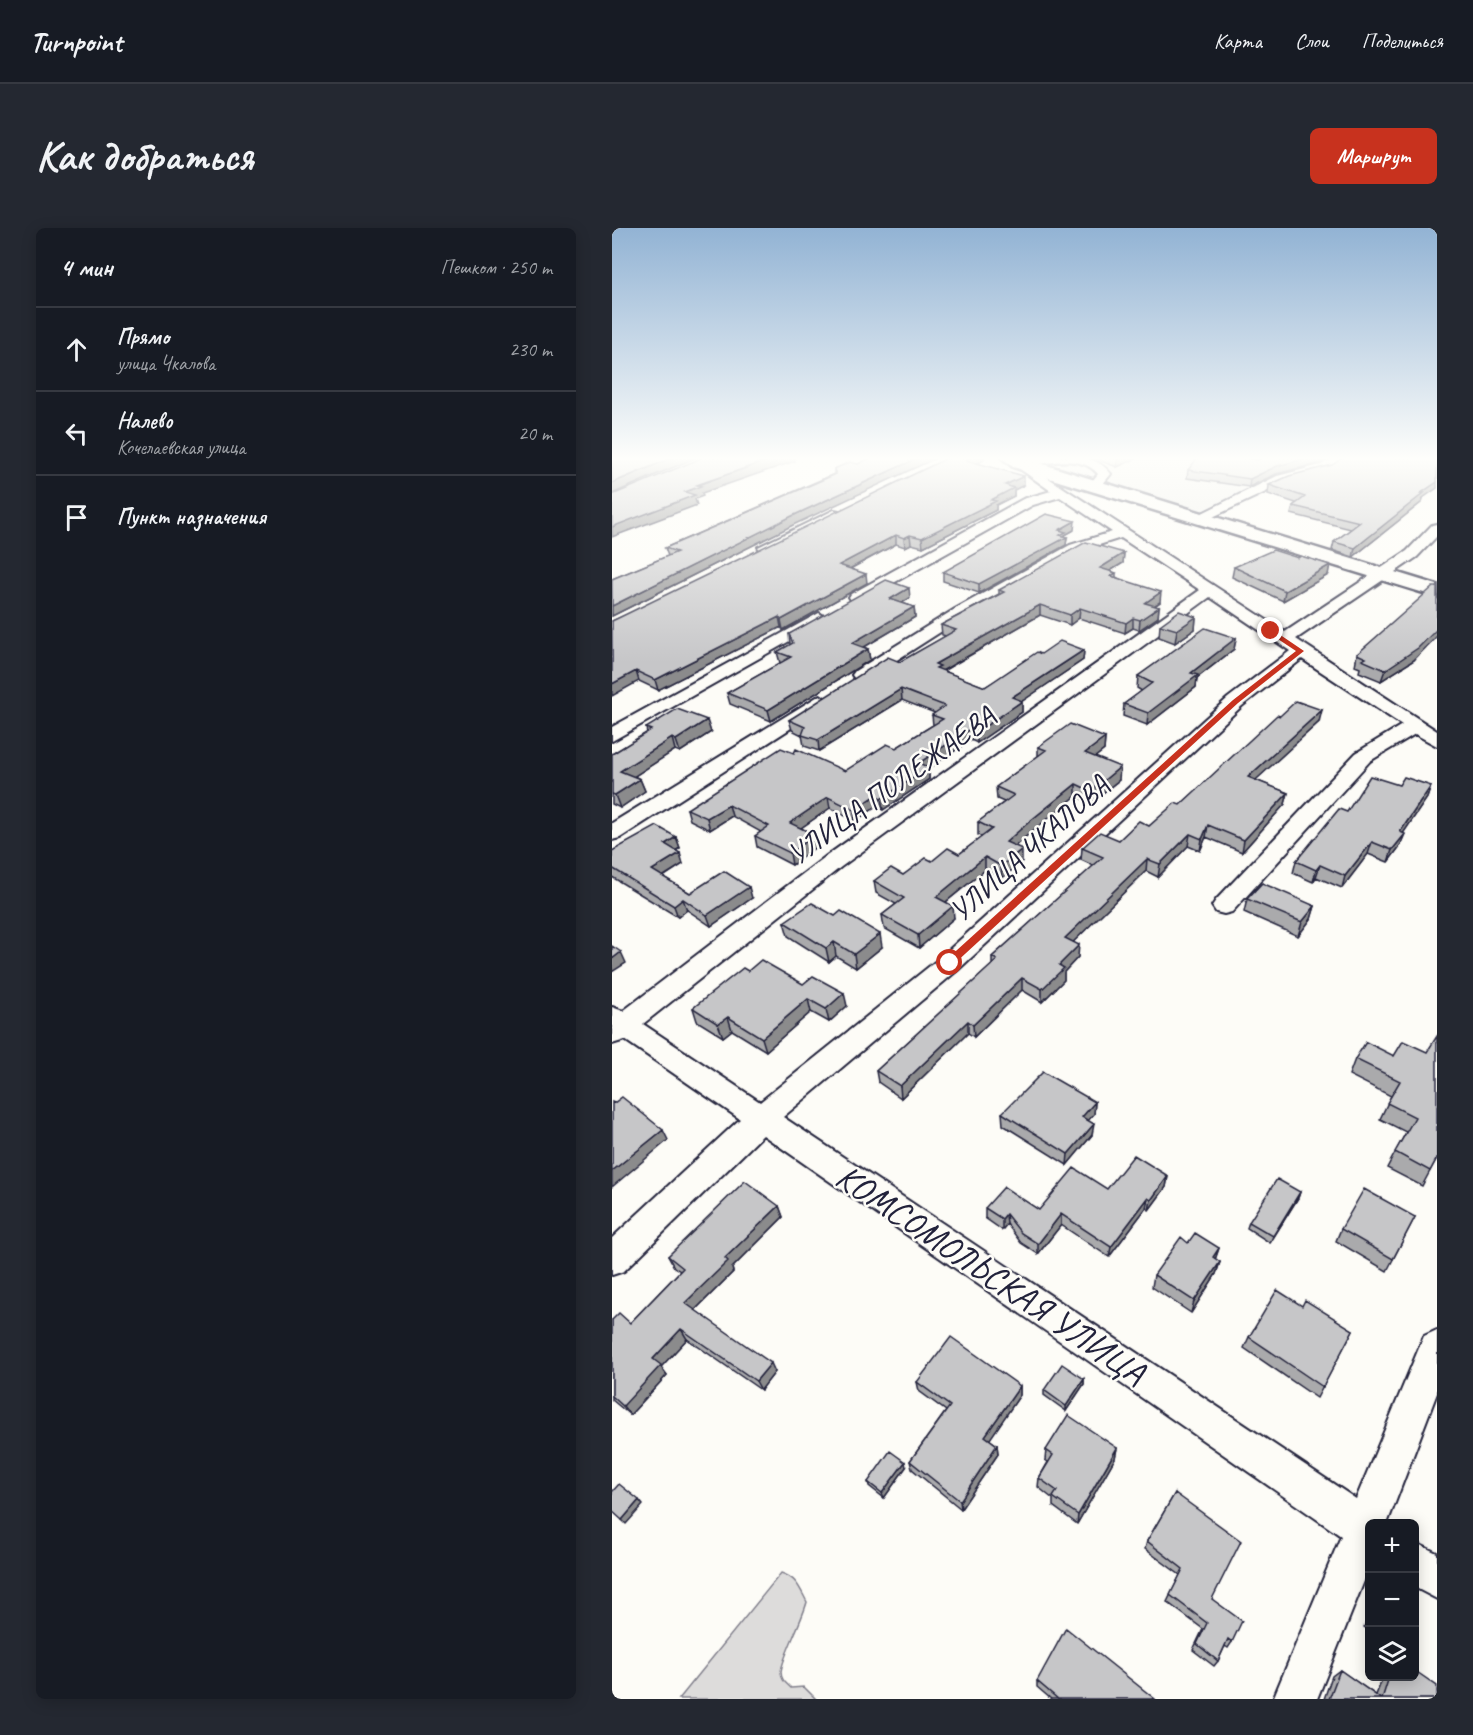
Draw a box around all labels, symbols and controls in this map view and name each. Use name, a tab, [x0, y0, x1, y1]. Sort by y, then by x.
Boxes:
text: Turnpoint	[30, 24, 122, 59]
text: Карта	[1214, 28, 1262, 54]
text: Слои	[1295, 28, 1329, 54]
text: Поделиться	[1362, 28, 1443, 54]
button: Маршрут	[1310, 128, 1437, 184]
text: Как добраться	[36, 130, 253, 183]
text: 4 мин	[60, 251, 113, 284]
text: Пешком · 250 m	[440, 255, 552, 280]
text: Прямо	[117, 323, 169, 351]
icon: ahead	[60, 333, 93, 366]
text: 230 m	[509, 337, 552, 362]
text: улица Чкалова	[117, 351, 215, 376]
text: Налево	[117, 407, 173, 435]
icon: left	[60, 417, 93, 450]
text: 20 m	[518, 421, 552, 446]
text: Кочелаевская улица	[117, 435, 245, 460]
icon: arrive	[60, 501, 93, 534]
text: Пункт назначения	[117, 503, 266, 531]
route end	[1257, 617, 1283, 643]
street label: УЛИЦА ПОЛЕЖАЕВА	[780, 696, 1003, 873]
street label: УЛИЦА ЧКАЛОВА	[941, 766, 1117, 930]
route start	[936, 949, 962, 975]
street label: КОМСОМОЛЬСКАЯ УЛИЦА	[827, 1153, 1156, 1395]
map controls	[1365, 1519, 1419, 1681]
button: +	[1365, 1519, 1419, 1573]
button: −	[1365, 1573, 1419, 1627]
button: layers	[1365, 1627, 1419, 1681]

